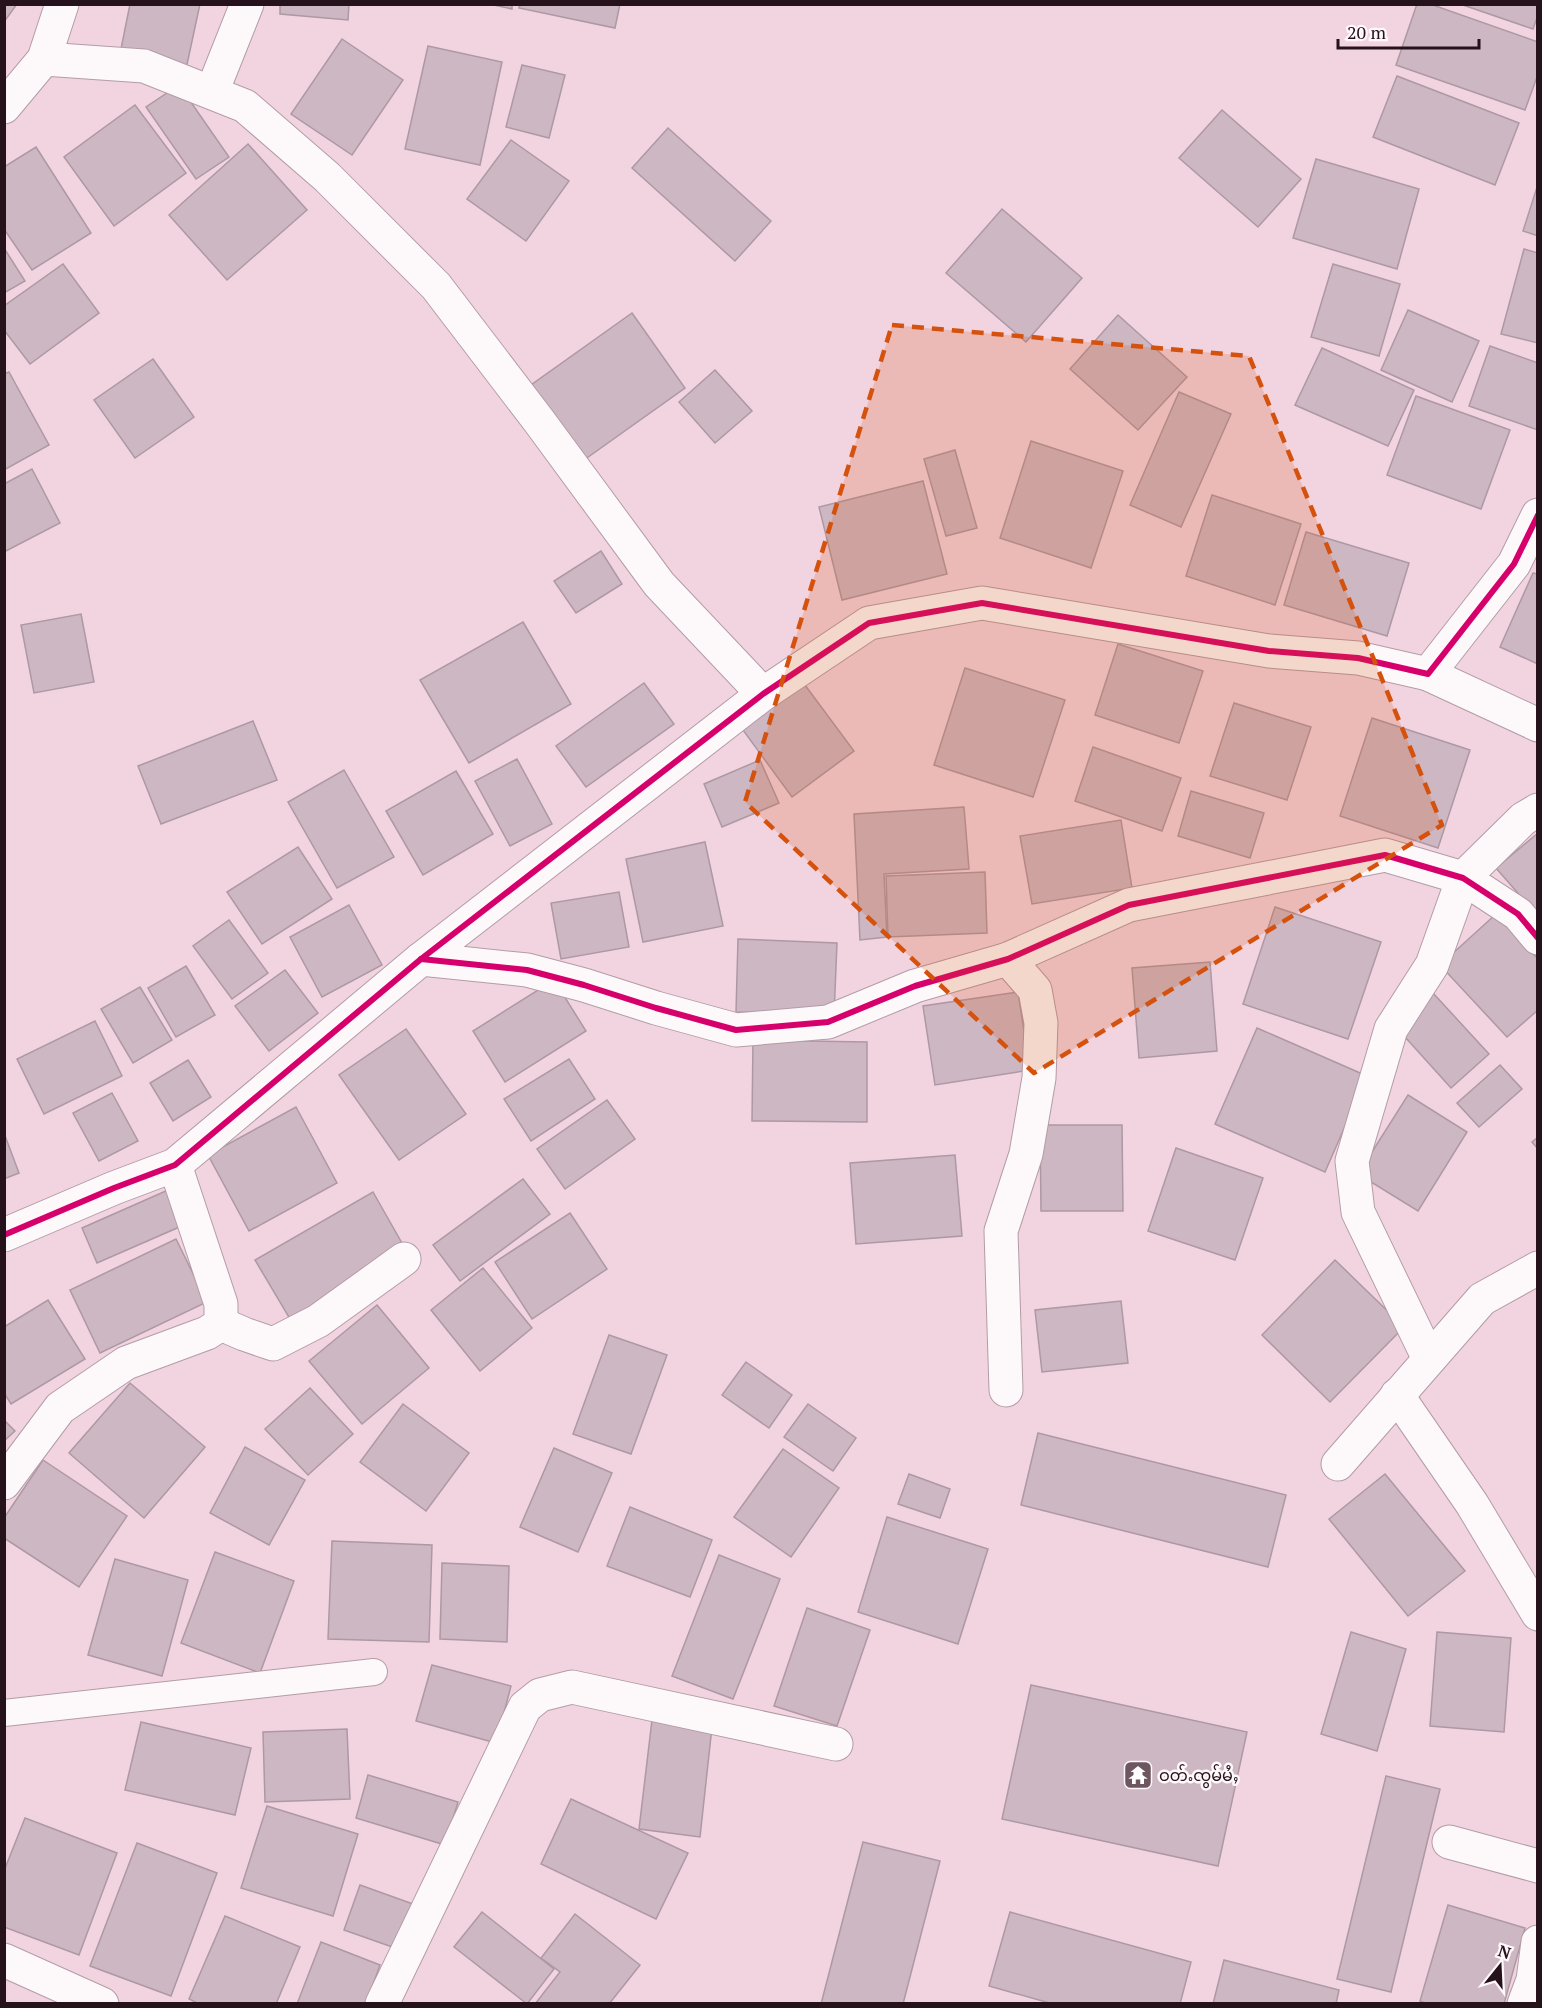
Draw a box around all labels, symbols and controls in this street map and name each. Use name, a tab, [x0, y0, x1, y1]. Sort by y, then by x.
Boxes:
scale bar	[1338, 12, 1479, 50]
text: 20 m	[1347, 20, 1387, 44]
temple icon: ဝတ်ႉၸွမ်မႆႇ	[1122, 1759, 1154, 1791]
place label: ဝတ်ႉၸွမ်မႆႇ	[1159, 1764, 1239, 1789]
north arrow	[1470, 1936, 1530, 1996]
text: N	[1495, 1939, 1514, 1964]

